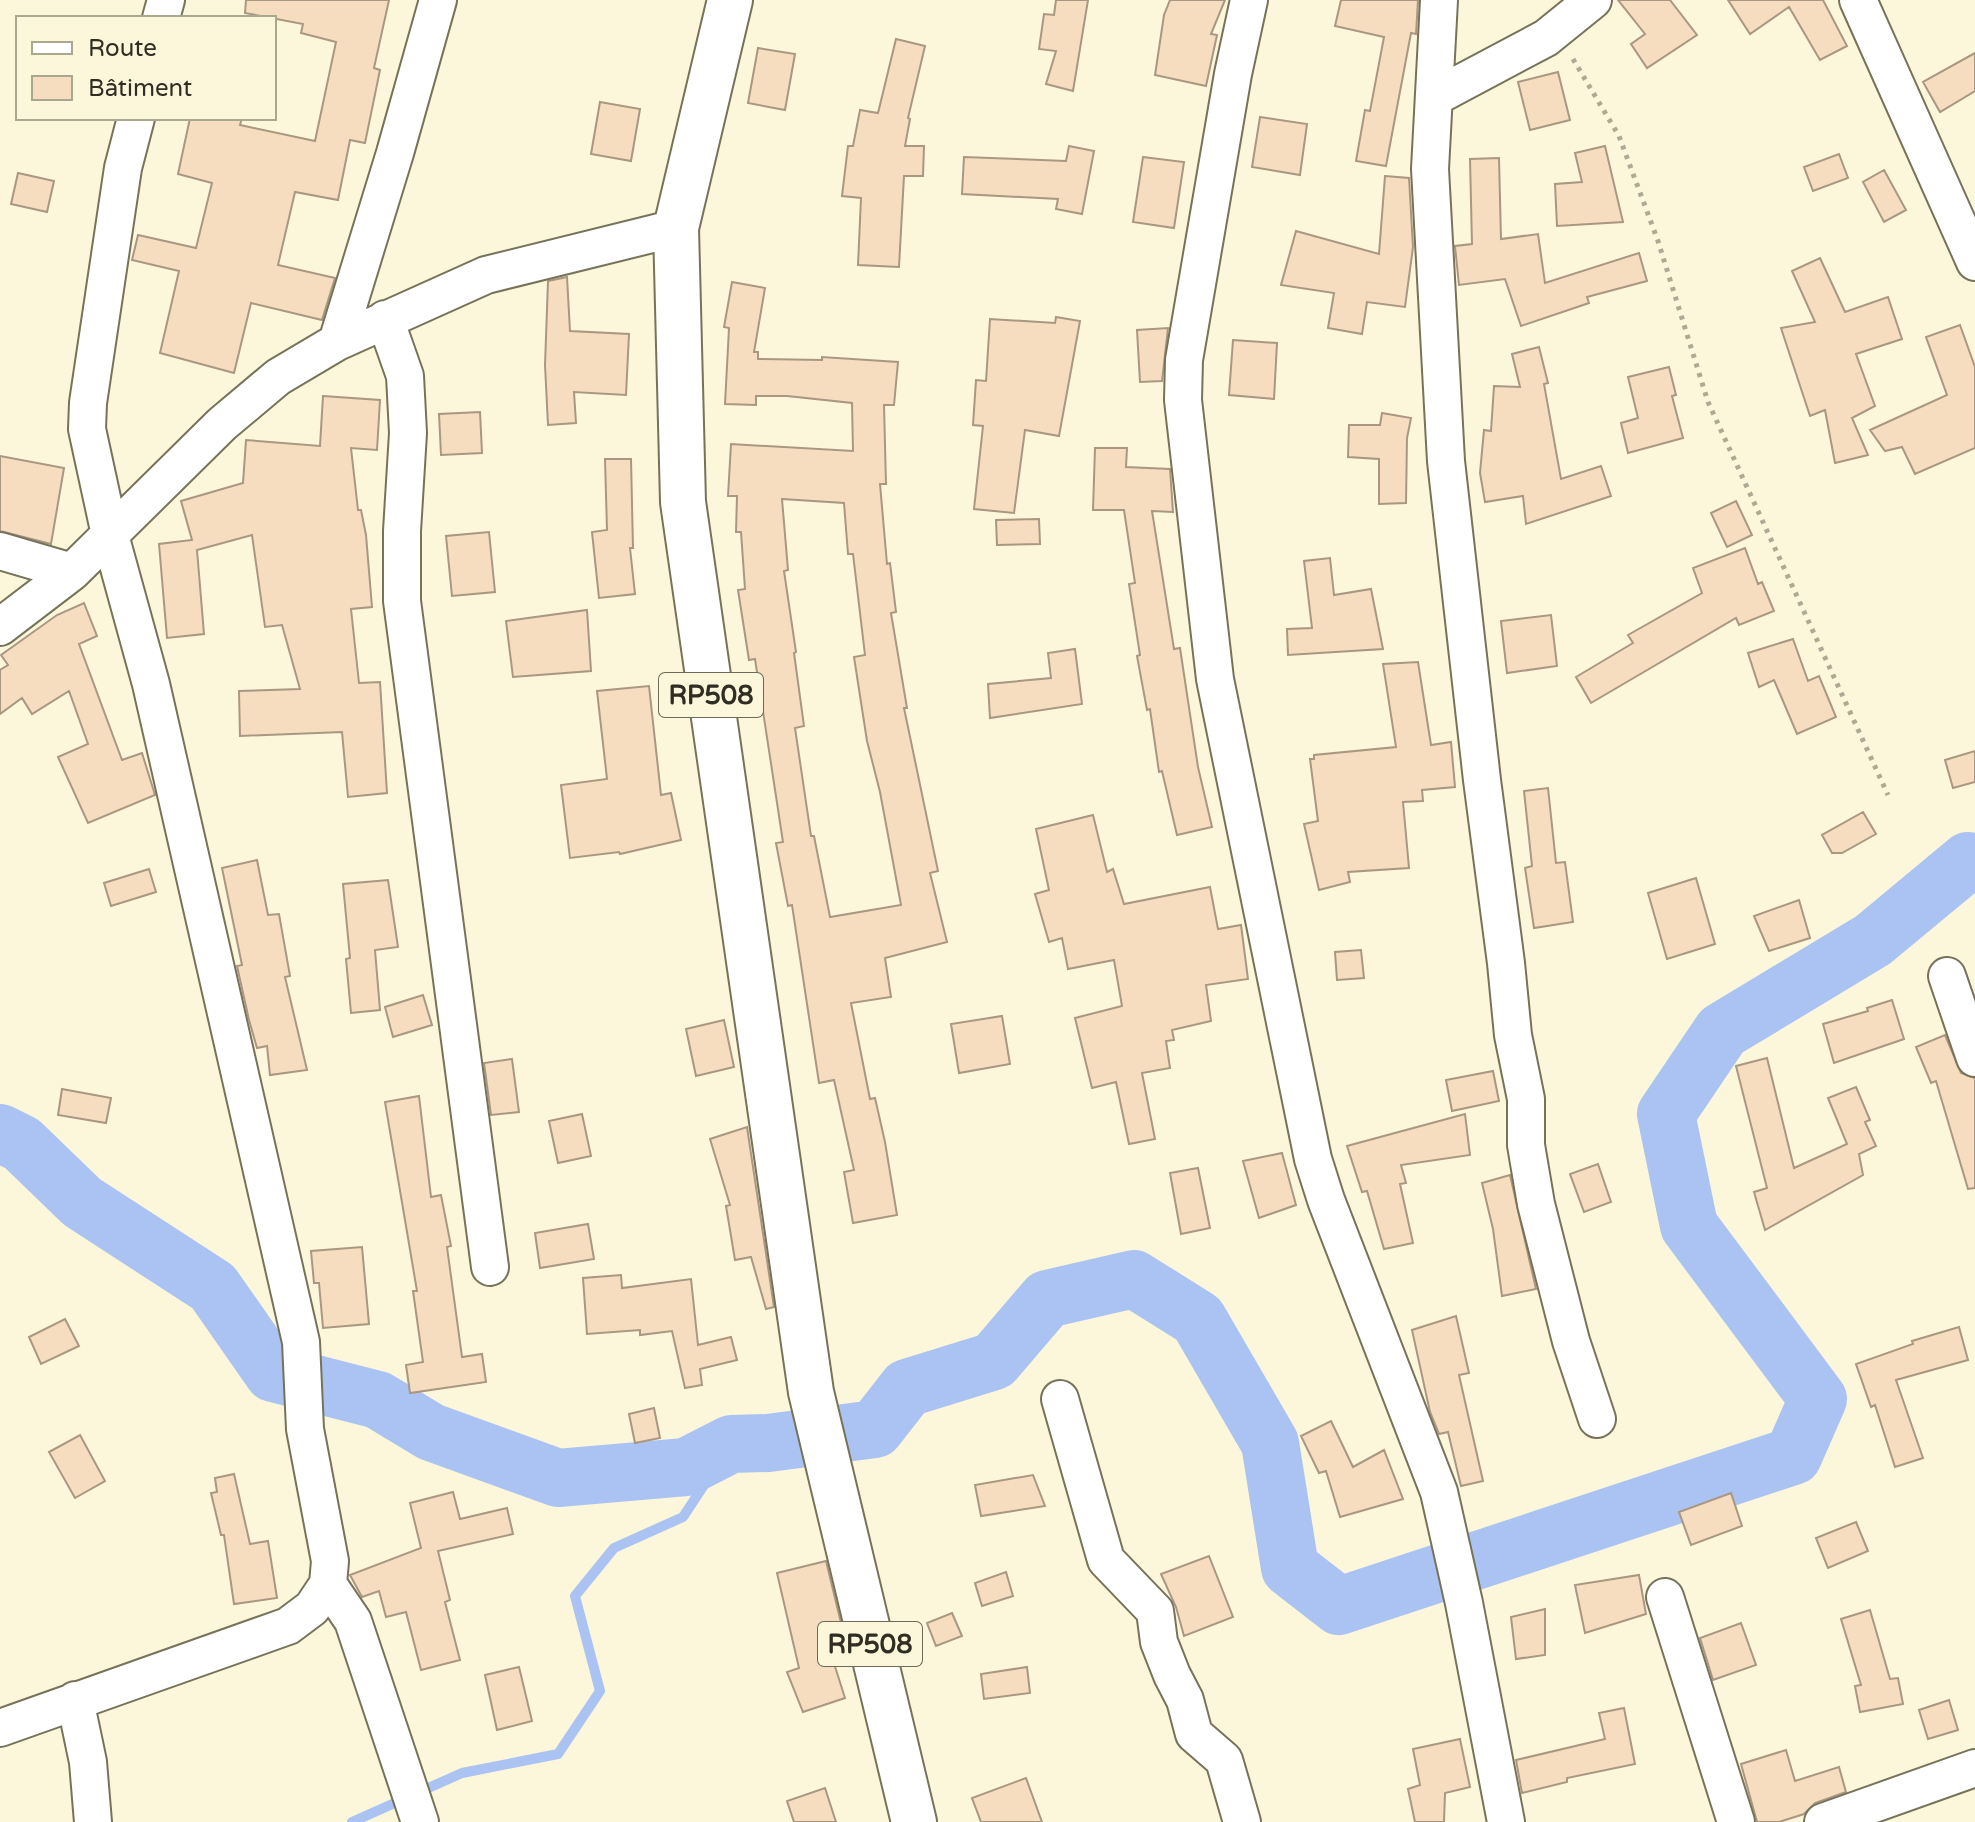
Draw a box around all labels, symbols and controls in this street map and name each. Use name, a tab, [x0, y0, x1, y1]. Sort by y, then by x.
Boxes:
legend	[16, 16, 276, 120]
text: Route	[88, 34, 157, 63]
text: Bâtiment	[88, 74, 192, 103]
road number: RP508	[659, 673, 763, 717]
road number: RP508	[818, 1622, 922, 1666]

